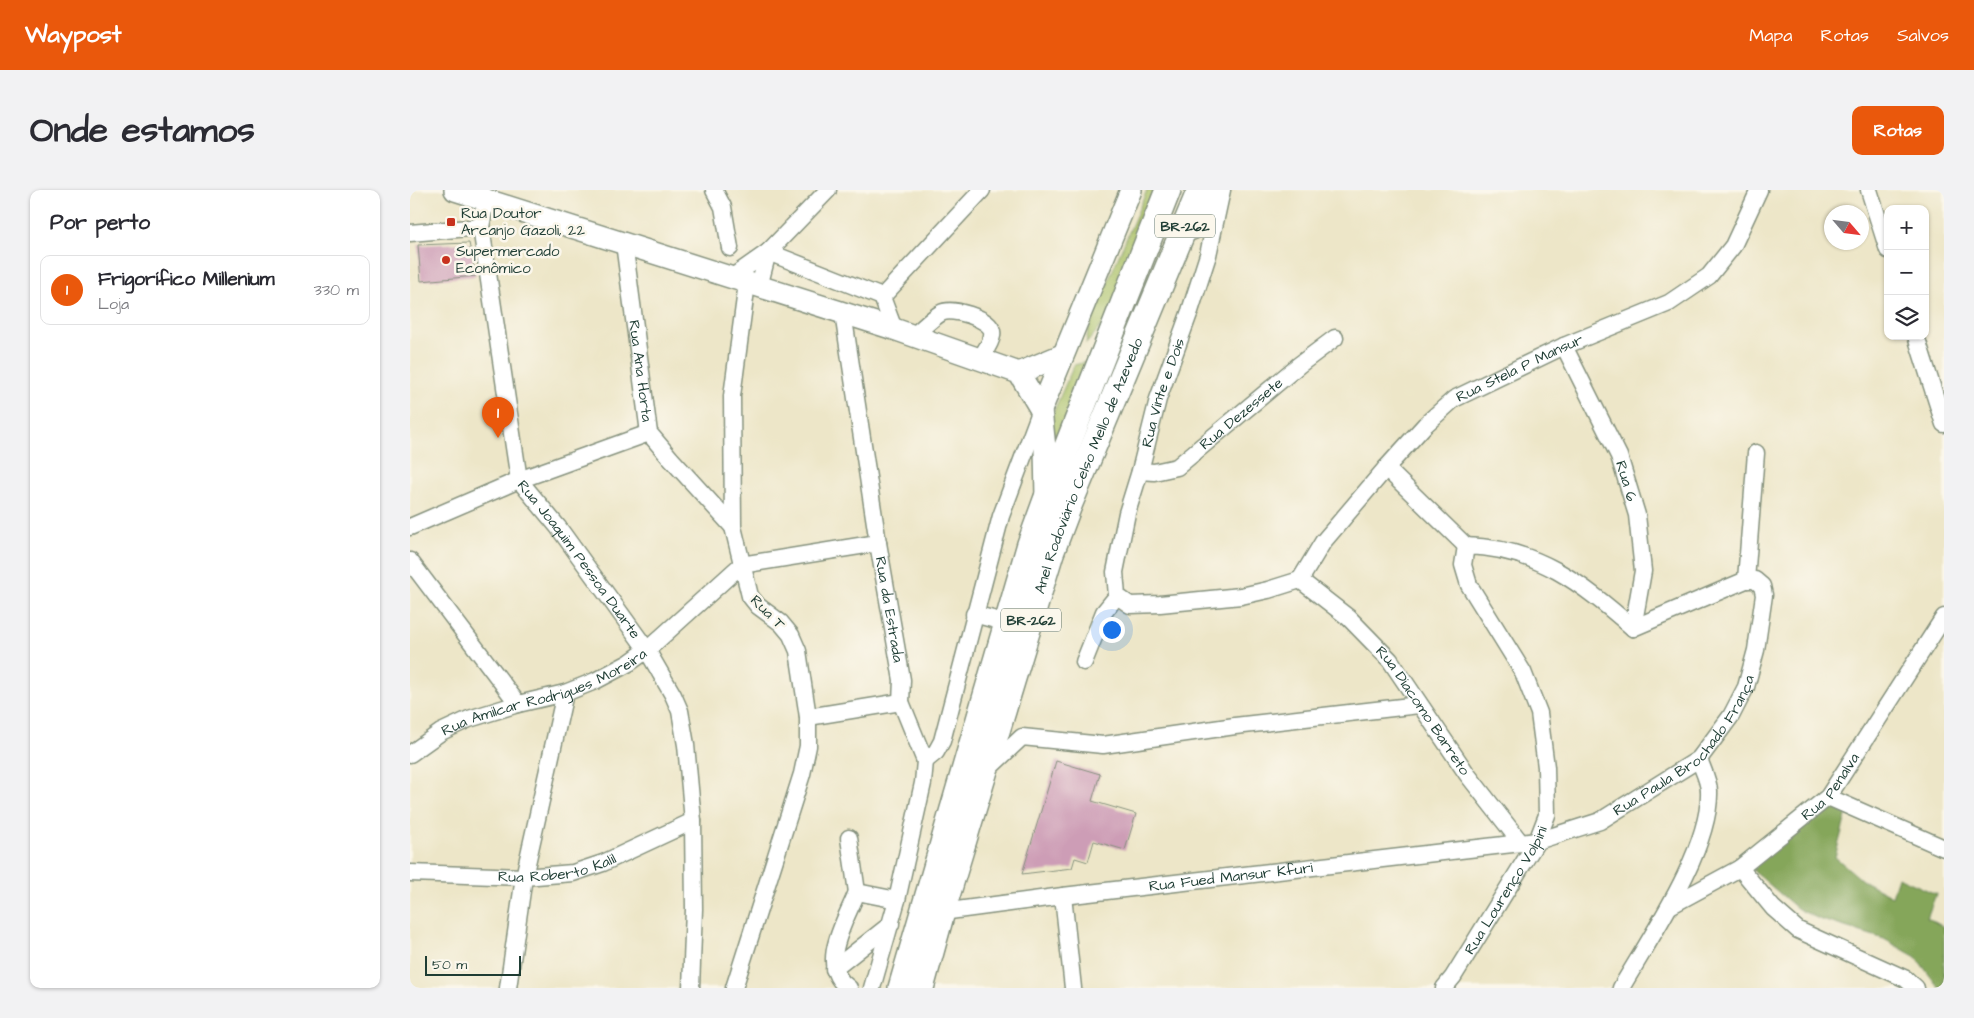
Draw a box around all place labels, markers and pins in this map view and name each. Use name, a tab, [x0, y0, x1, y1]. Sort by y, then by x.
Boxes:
place label: Rua Doutor Arcanjo Gazoli, 22	[461, 203, 585, 241]
marker: Rua Doutor Arcanjo Gazoli, 22	[445, 216, 457, 228]
place label: Supermercado Econômico	[456, 241, 560, 279]
marker: Supermercado Econômico	[440, 254, 452, 266]
pin: 1	[482, 397, 514, 438]

